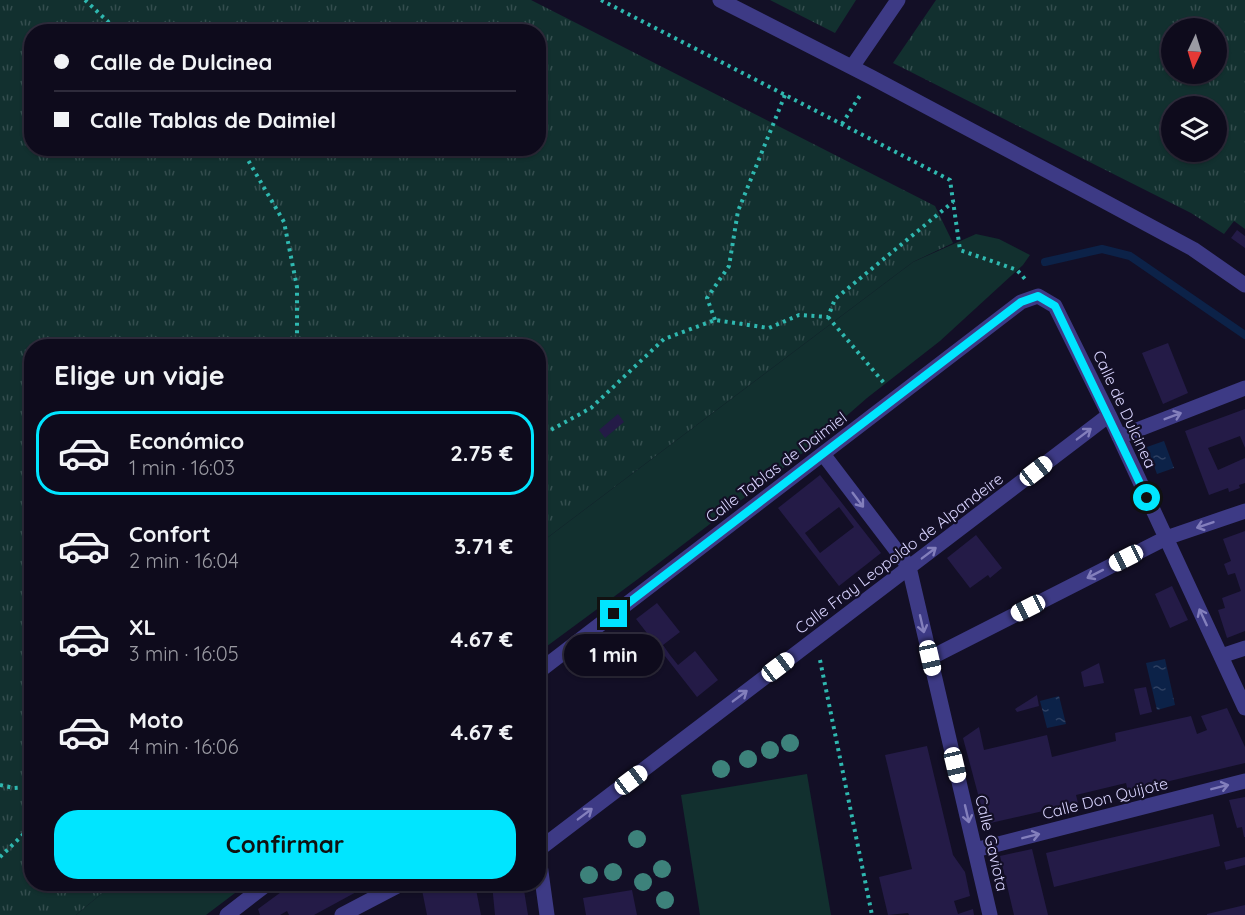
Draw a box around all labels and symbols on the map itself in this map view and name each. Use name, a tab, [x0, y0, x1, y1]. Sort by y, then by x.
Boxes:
north arrow	[1161, 18, 1227, 84]
street label: Calle de Dulcinea	[1089, 347, 1161, 471]
street label: Calle Tablas de Daimiel	[701, 407, 851, 527]
one-way arrow	[1163, 410, 1182, 421]
one-way arrow	[1075, 428, 1091, 441]
car	[1016, 453, 1056, 489]
street label: Calle Fray Leopoldo de Alpandeire	[791, 468, 1007, 638]
route start	[1133, 484, 1160, 511]
one-way arrow	[852, 492, 865, 508]
one-way arrow	[1196, 520, 1215, 531]
car	[1106, 542, 1146, 574]
one-way arrow	[920, 546, 936, 559]
one-way arrow	[1087, 568, 1104, 580]
car	[1008, 592, 1048, 624]
route end	[600, 600, 627, 627]
one-way arrow	[1196, 609, 1208, 627]
one-way arrow	[917, 615, 929, 634]
callout: 1 min	[564, 635, 664, 677]
car	[917, 638, 943, 678]
car	[758, 649, 798, 685]
one-way arrow	[732, 690, 748, 703]
car	[942, 745, 968, 785]
car	[611, 762, 651, 798]
street label: Calle Don Quijote	[1040, 773, 1170, 823]
one-way arrow	[1211, 781, 1230, 792]
street label: Calle Gaviota	[971, 793, 1013, 893]
one-way arrow	[961, 805, 973, 824]
one-way arrow	[577, 808, 593, 821]
one-way arrow	[1022, 829, 1041, 841]

